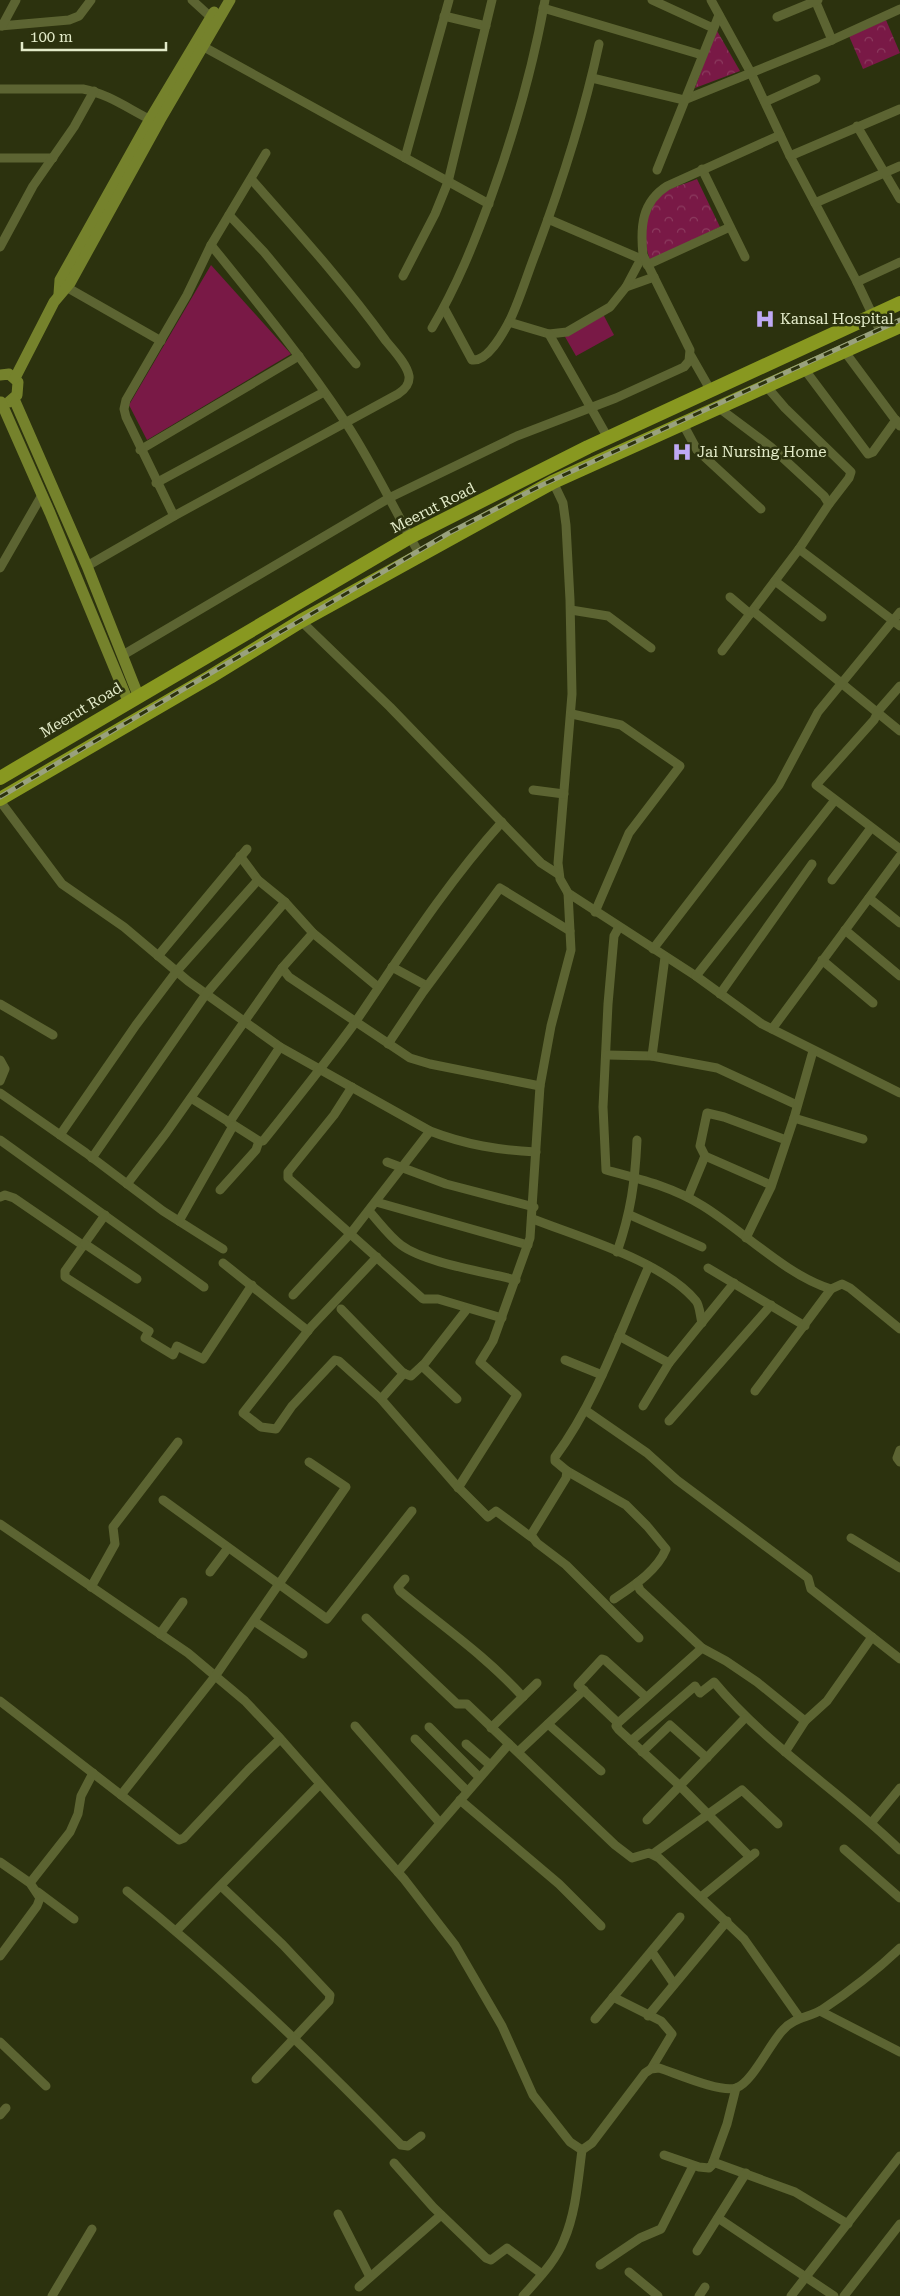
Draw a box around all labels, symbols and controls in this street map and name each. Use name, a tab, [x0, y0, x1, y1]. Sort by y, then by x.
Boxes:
scale bar	[22, 20, 166, 52]
text: 100 m	[30, 28, 73, 46]
hospital icon: Kansal Hospital	[754, 308, 776, 330]
place label: Kansal Hospital	[780, 310, 894, 328]
hospital icon: Jai Nursing Home	[671, 441, 693, 463]
place label: Jai Nursing Home	[697, 443, 827, 461]
street label: Meerut Road	[388, 479, 479, 537]
street label: Meerut Road	[37, 678, 126, 742]

